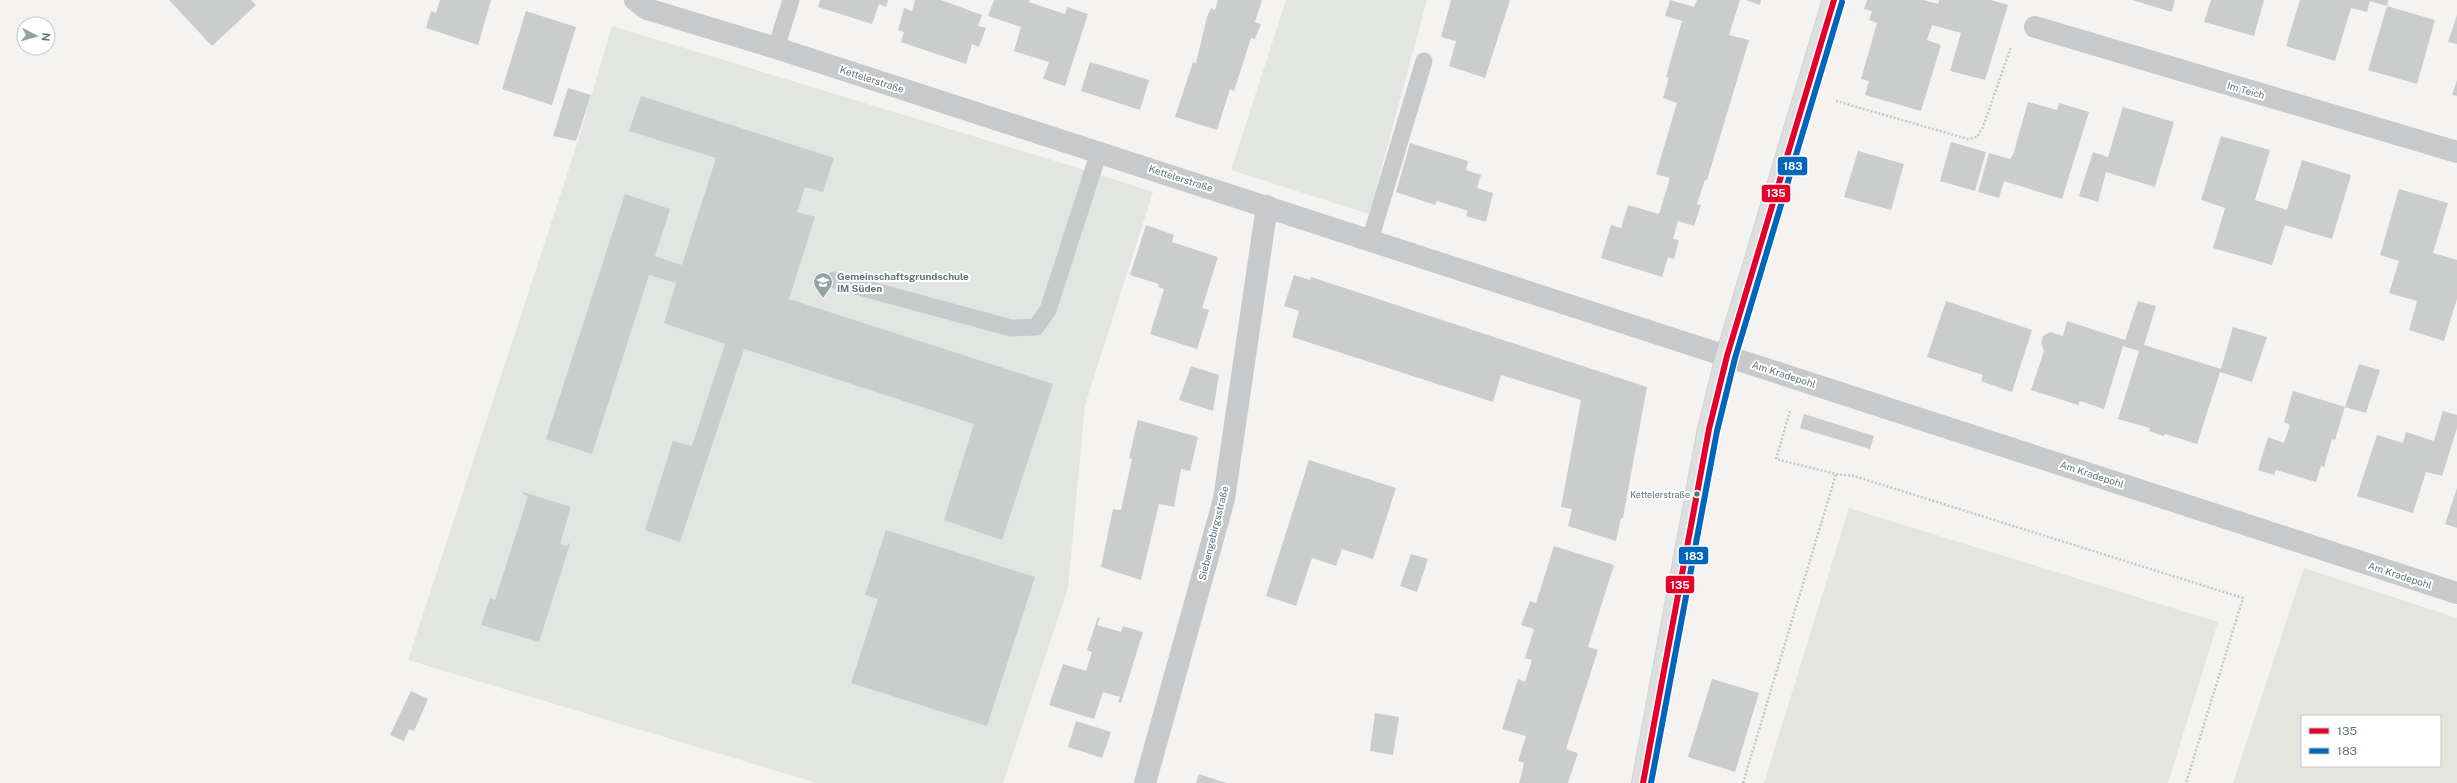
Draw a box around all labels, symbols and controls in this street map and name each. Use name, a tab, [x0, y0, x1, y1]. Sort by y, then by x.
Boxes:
north arrow	[16, 16, 56, 56]
text: N	[40, 32, 52, 42]
street label: Kettelerstraße	[838, 63, 906, 95]
street label: Im Teich	[2226, 79, 2266, 101]
line badge: 183	[1777, 156, 1808, 176]
text: 183	[1783, 160, 1803, 172]
street label: Kettelerstraße	[1147, 162, 1215, 194]
line badge: 135	[1761, 184, 1791, 203]
text: 135	[1766, 187, 1786, 199]
place label: Gemeinschaftsgrundschule IM Süden	[837, 270, 969, 294]
school or university icon: Gemeinschaftsgrundschule IM Süden	[812, 271, 834, 299]
street label: Am Kradepohl	[1751, 358, 1817, 390]
street label: Am Kradepohl	[2059, 458, 2125, 490]
street label: Siebengebirgsstraße	[1195, 484, 1231, 581]
place label: Kettelerstraße	[1630, 489, 1690, 500]
marker: Kettelerstraße	[1692, 489, 1702, 499]
line badge: 183	[1678, 546, 1709, 565]
text: 183	[1684, 550, 1704, 562]
street label: Am Kradepohl	[2367, 559, 2433, 591]
line badge: 135	[1665, 575, 1695, 594]
text: 135	[1670, 579, 1690, 591]
legend	[2301, 715, 2441, 767]
text: 135	[2337, 724, 2357, 738]
text: 183	[2337, 744, 2357, 758]

